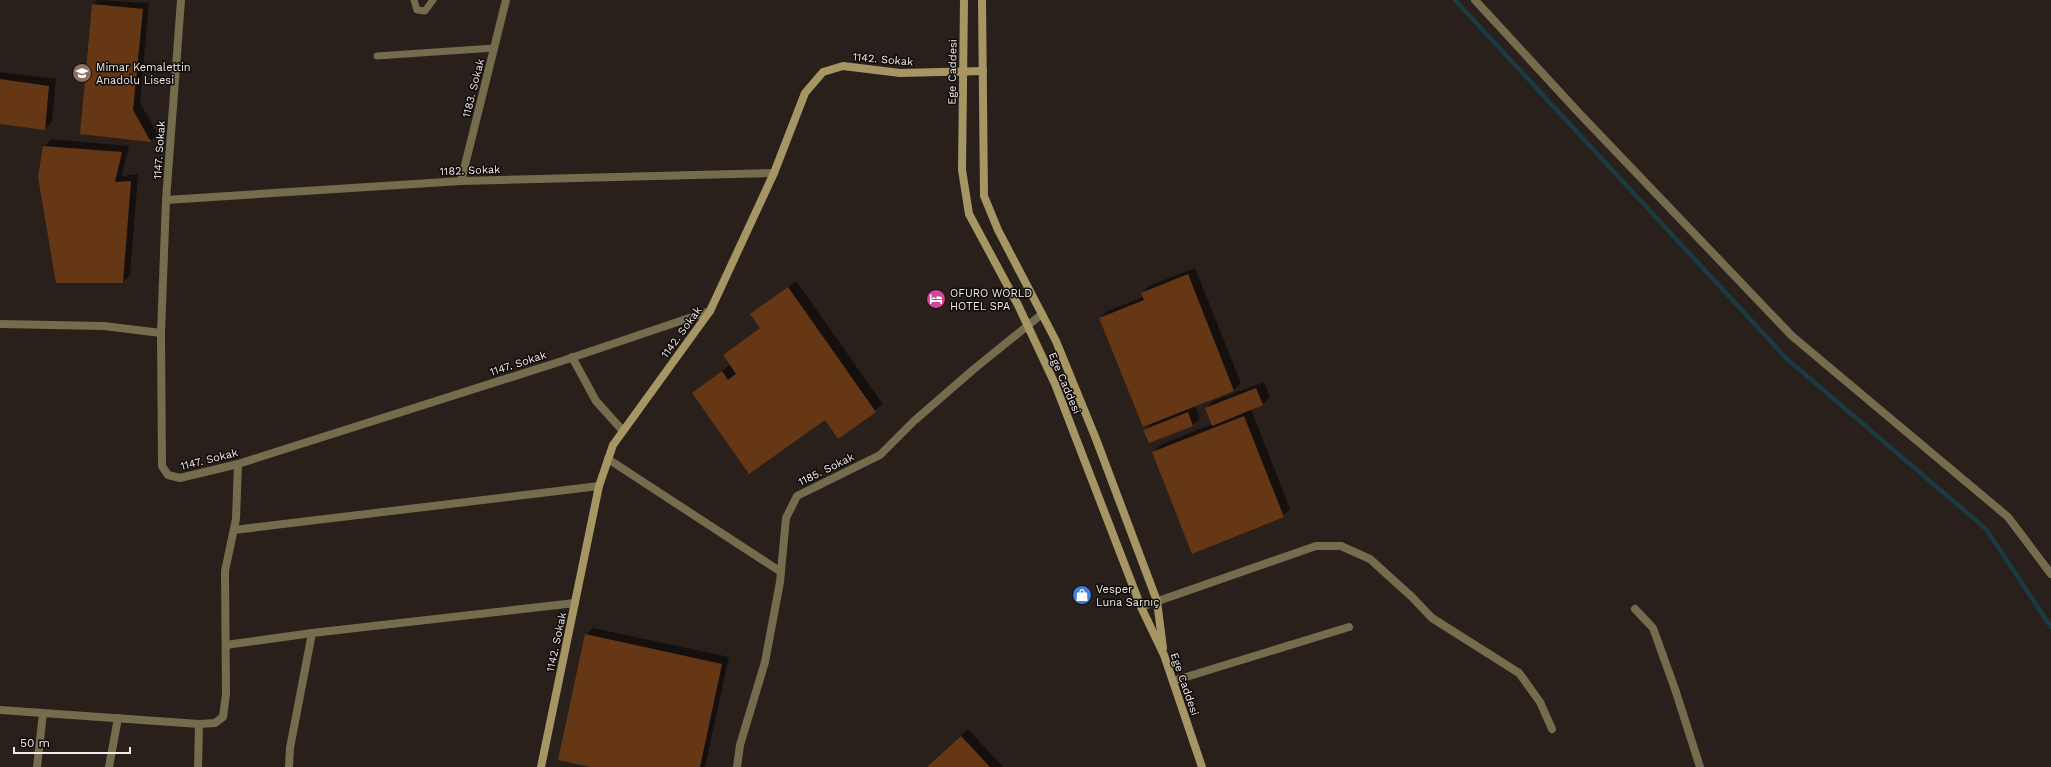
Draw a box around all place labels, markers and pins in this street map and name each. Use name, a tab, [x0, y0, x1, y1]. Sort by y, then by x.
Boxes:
place label: Mimar Kemalettin Anadolu Lisesi	[96, 61, 191, 87]
school or university icon: Mimar Kemalettin Anadolu Lisesi	[71, 62, 93, 84]
place label: OFURO WORLD HOTEL SPA	[950, 287, 1032, 313]
hotel icon: OFURO WORLD HOTEL SPA	[925, 288, 947, 310]
place label: Vesper Luna Sarnıç	[1096, 583, 1159, 609]
shop icon: Vesper Luna Sarnıç	[1071, 584, 1093, 606]

